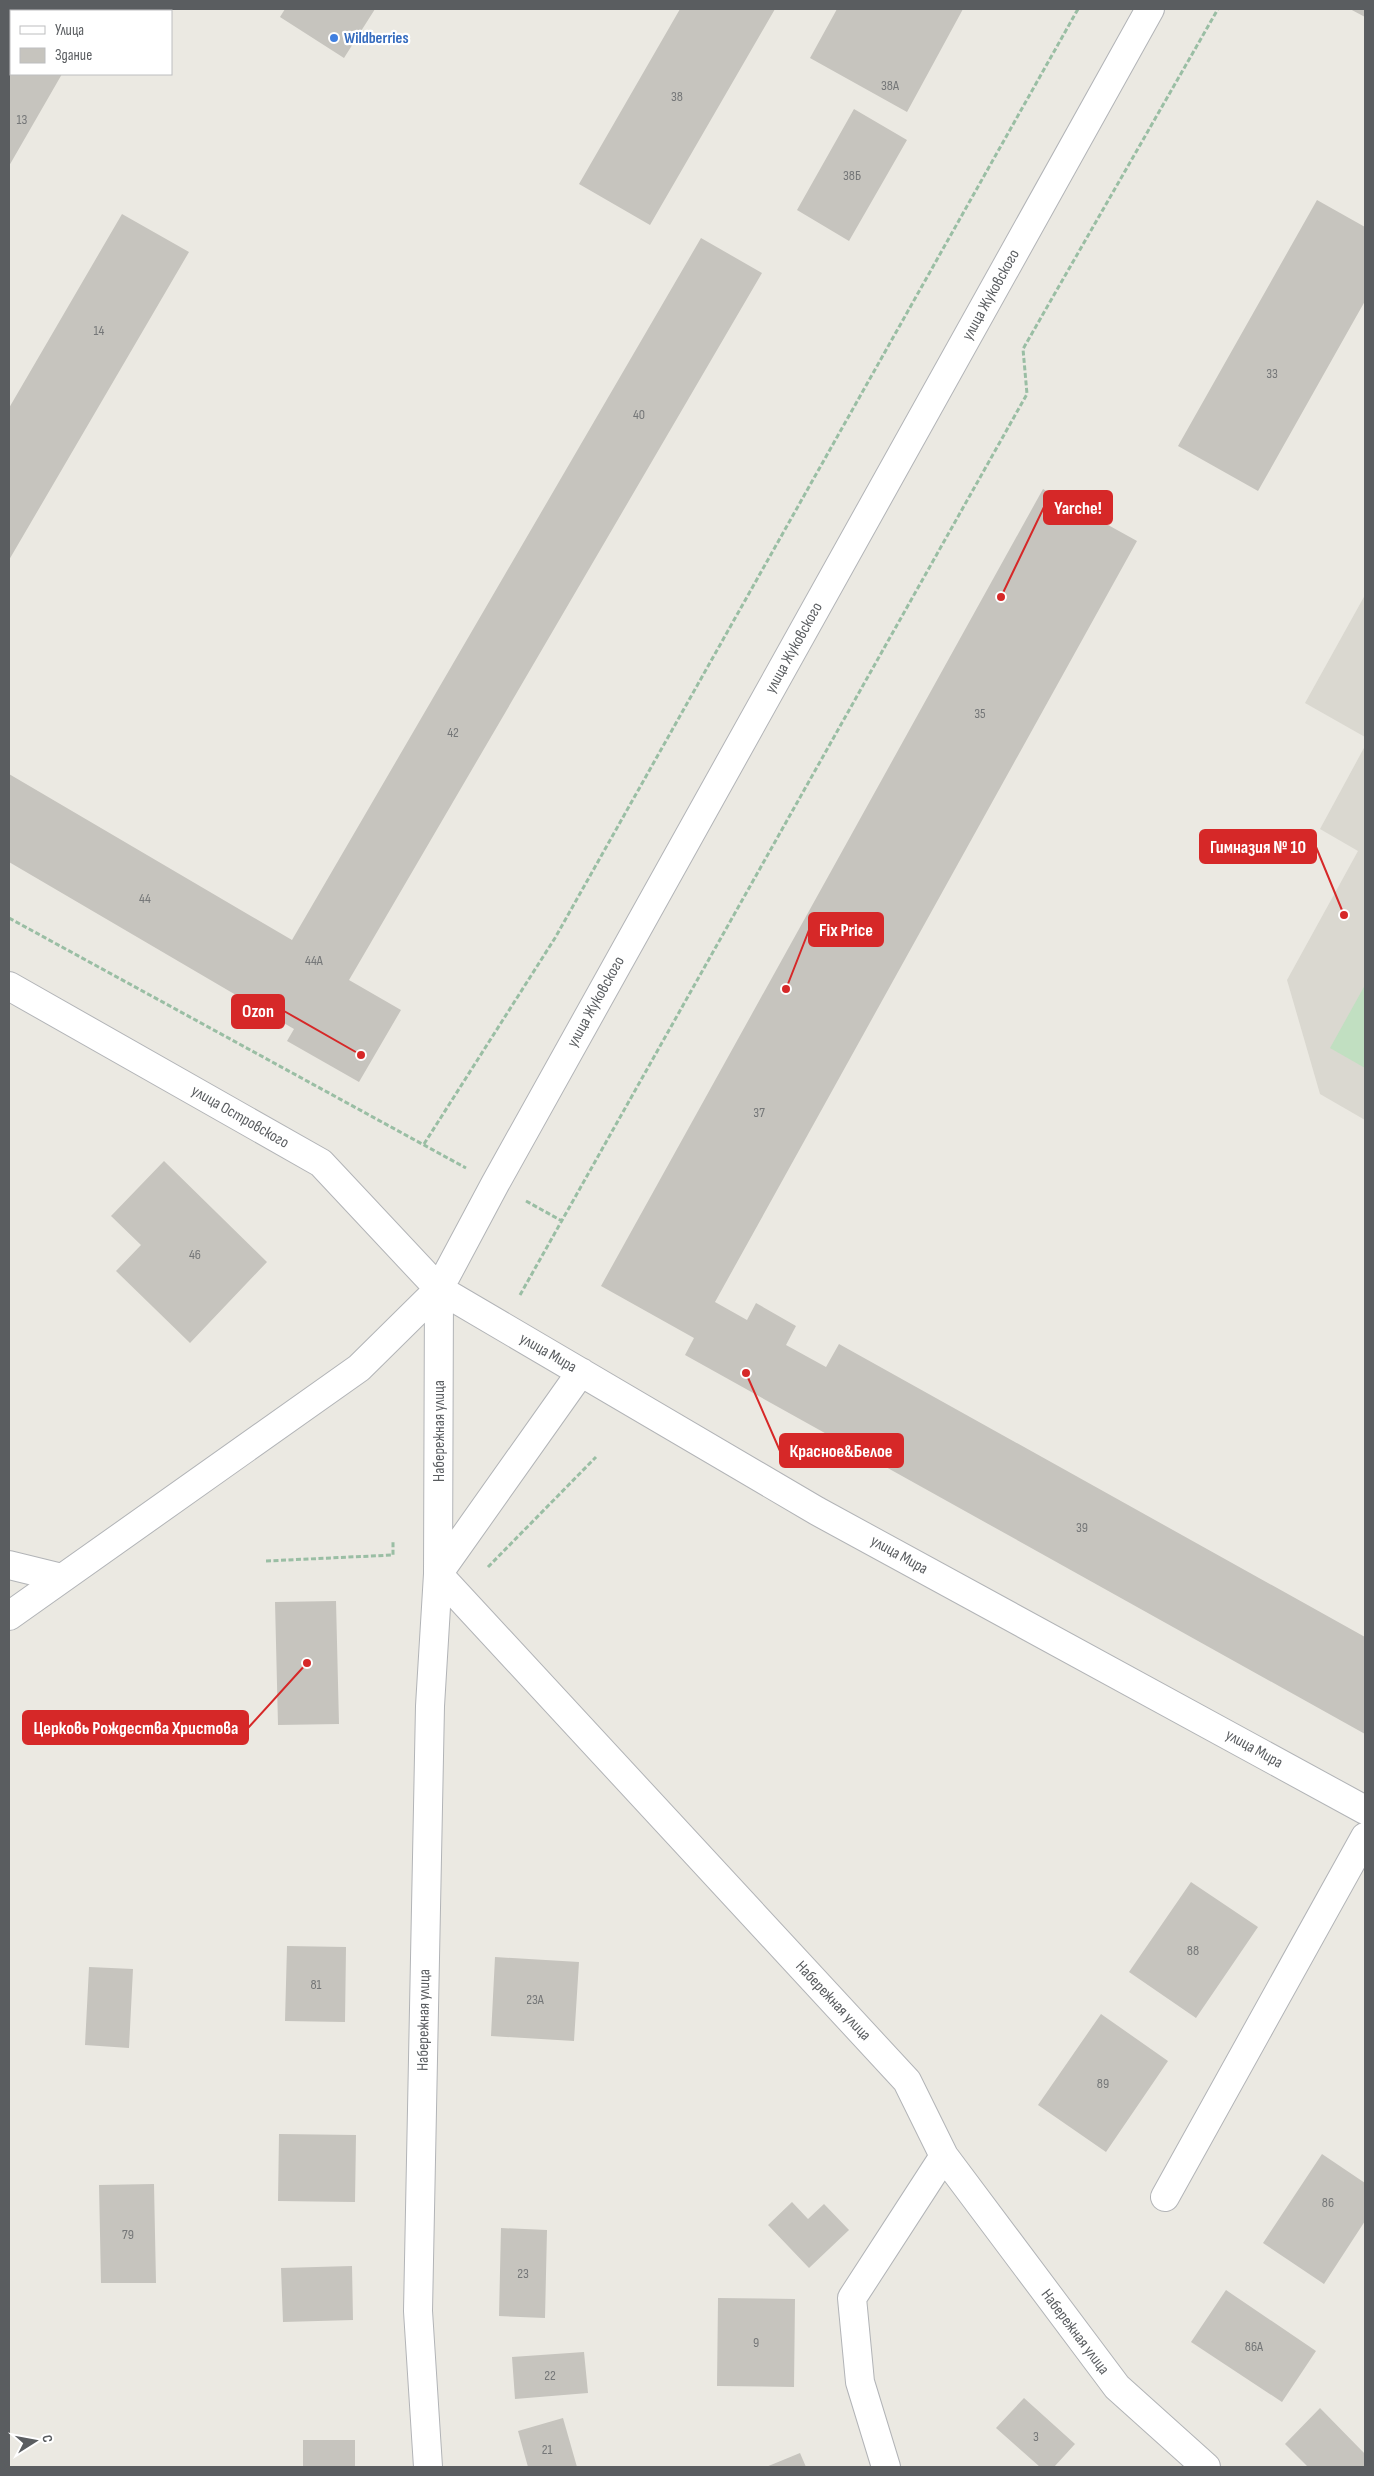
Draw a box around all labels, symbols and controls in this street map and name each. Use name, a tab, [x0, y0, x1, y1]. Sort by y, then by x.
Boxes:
legend	[10, 10, 172, 75]
text: Улица	[55, 21, 84, 40]
place label: Wildberries	[344, 29, 409, 48]
marker: Wildberries	[328, 32, 340, 44]
text: Здание	[55, 46, 92, 65]
house number: 38А	[881, 77, 900, 94]
house number: 38	[671, 88, 683, 105]
house number: 13	[17, 111, 28, 128]
house number: 38Б	[843, 167, 861, 184]
street label: улица Жуковского	[958, 246, 1024, 344]
house number: 14	[94, 322, 105, 339]
house number: 33	[1266, 365, 1278, 382]
house number: 40	[633, 406, 645, 423]
callout: Yarche!	[1044, 491, 1112, 524]
text: Yarche!	[1054, 498, 1102, 519]
street label: улица Жуковского	[761, 599, 827, 697]
house number: 35	[974, 705, 986, 722]
house number: 42	[447, 724, 459, 741]
callout: Гимназия № 10	[1200, 830, 1316, 863]
text: Гимназия № 10	[1210, 837, 1306, 858]
house number: 44	[139, 890, 151, 907]
callout: Fix Price	[809, 913, 883, 946]
text: Fix Price	[819, 920, 873, 941]
house number: 44А	[305, 952, 324, 969]
street label: улица Жуковского	[563, 953, 629, 1051]
callout: Ozon	[232, 995, 284, 1028]
text: Ozon	[242, 1001, 274, 1022]
street label: улица Островского	[188, 1081, 292, 1153]
house number: 37	[753, 1104, 765, 1121]
house number: 46	[189, 1246, 201, 1263]
street label: улица Мира	[516, 1329, 580, 1377]
street label: Набережная улица	[430, 1380, 449, 1482]
callout: Красное&Белое	[780, 1434, 903, 1467]
text: Красное&Белое	[789, 1441, 893, 1462]
house number: 39	[1076, 1519, 1088, 1536]
street label: улица Мира	[867, 1531, 931, 1579]
callout: Церковь Рождества Христова	[23, 1711, 248, 1744]
text: Церковь Рождества Христова	[34, 1718, 238, 1739]
street label: улица Мира	[1222, 1725, 1286, 1773]
house number: 88	[1187, 1942, 1199, 1959]
street label: Набережная улица	[791, 1957, 875, 2045]
street label: Набережная улица	[414, 1969, 434, 2071]
house number: 81	[310, 1976, 322, 1993]
house number: 23А	[526, 1991, 545, 2008]
house number: 89	[1097, 2075, 1109, 2092]
house number: 86	[1322, 2194, 1334, 2211]
house number: 79	[122, 2226, 134, 2243]
house number: 23	[517, 2265, 529, 2282]
street label: Набережная улица	[1037, 2286, 1113, 2378]
house number: 9	[753, 2334, 759, 2351]
house number: 86А	[1245, 2338, 1264, 2355]
house number: 22	[544, 2367, 556, 2384]
north arrow	[10, 2416, 60, 2466]
house number: 3	[1033, 2428, 1039, 2445]
text: С	[38, 2433, 56, 2444]
house number: 21	[542, 2441, 552, 2458]

